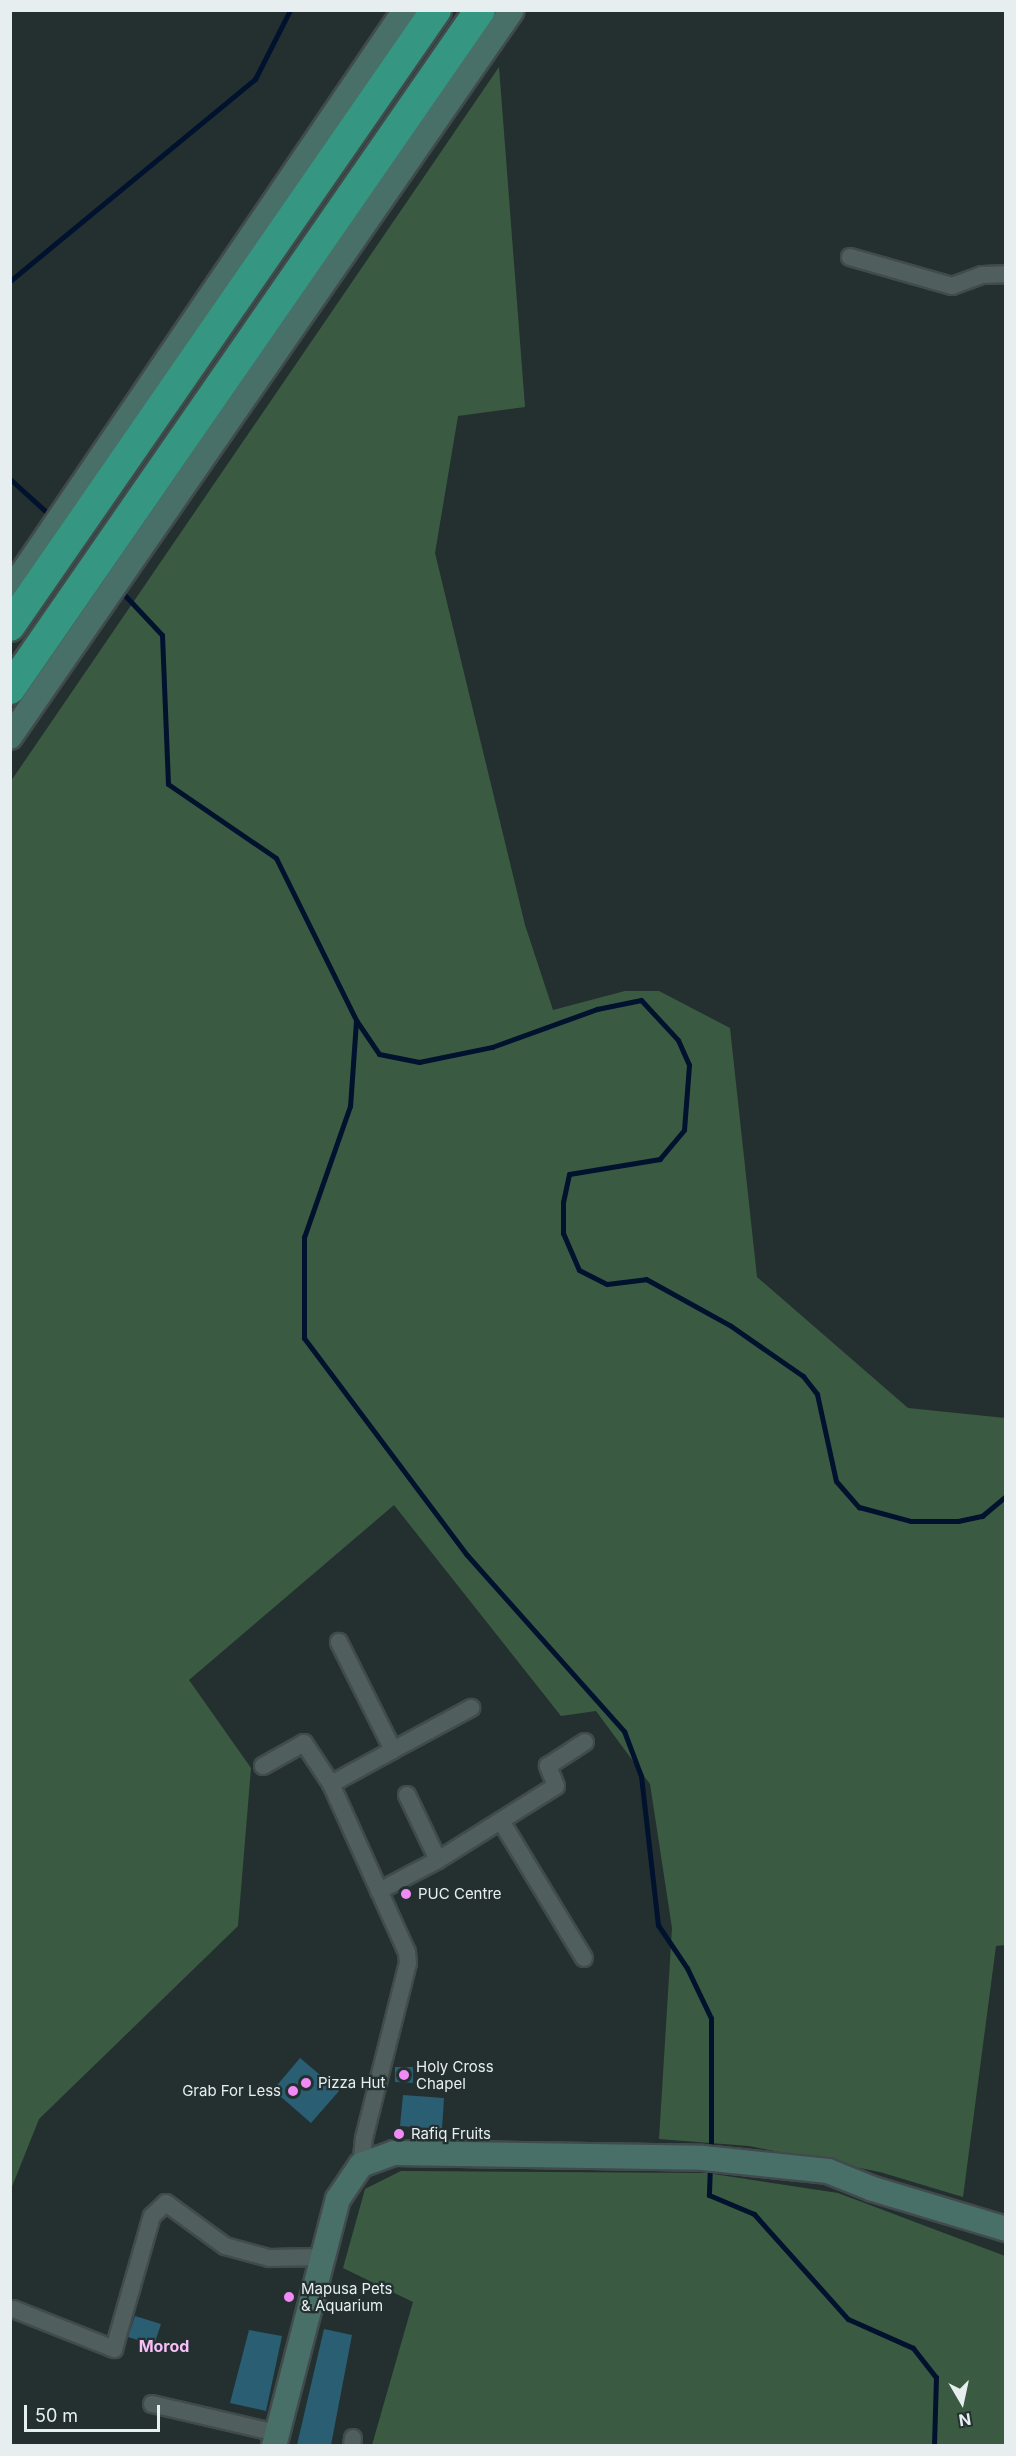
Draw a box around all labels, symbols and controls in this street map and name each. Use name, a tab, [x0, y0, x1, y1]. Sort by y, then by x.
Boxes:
place label: PUC Centre	[418, 1885, 502, 1903]
marker: PUC Centre	[399, 1887, 413, 1901]
place label: Holy Cross Chapel	[416, 2057, 494, 2092]
marker: Holy Cross Chapel	[397, 2068, 411, 2082]
place label: Pizza Hut	[318, 2074, 385, 2092]
marker: Pizza Hut	[299, 2076, 313, 2090]
place label: Grab For Less	[182, 2082, 281, 2100]
marker: Grab For Less	[286, 2084, 300, 2098]
place label: Rafiq Fruits	[411, 2125, 491, 2143]
marker: Rafiq Fruits	[392, 2127, 406, 2141]
place label: Mapusa Pets & Aquarium	[301, 2279, 393, 2314]
marker: Mapusa Pets & Aquarium	[282, 2290, 296, 2304]
district label: Morod	[139, 2336, 189, 2356]
north arrow	[932, 2372, 992, 2432]
scale bar	[27, 2393, 164, 2431]
text: 50 m	[35, 2405, 78, 2426]
text: N	[957, 2409, 972, 2431]

